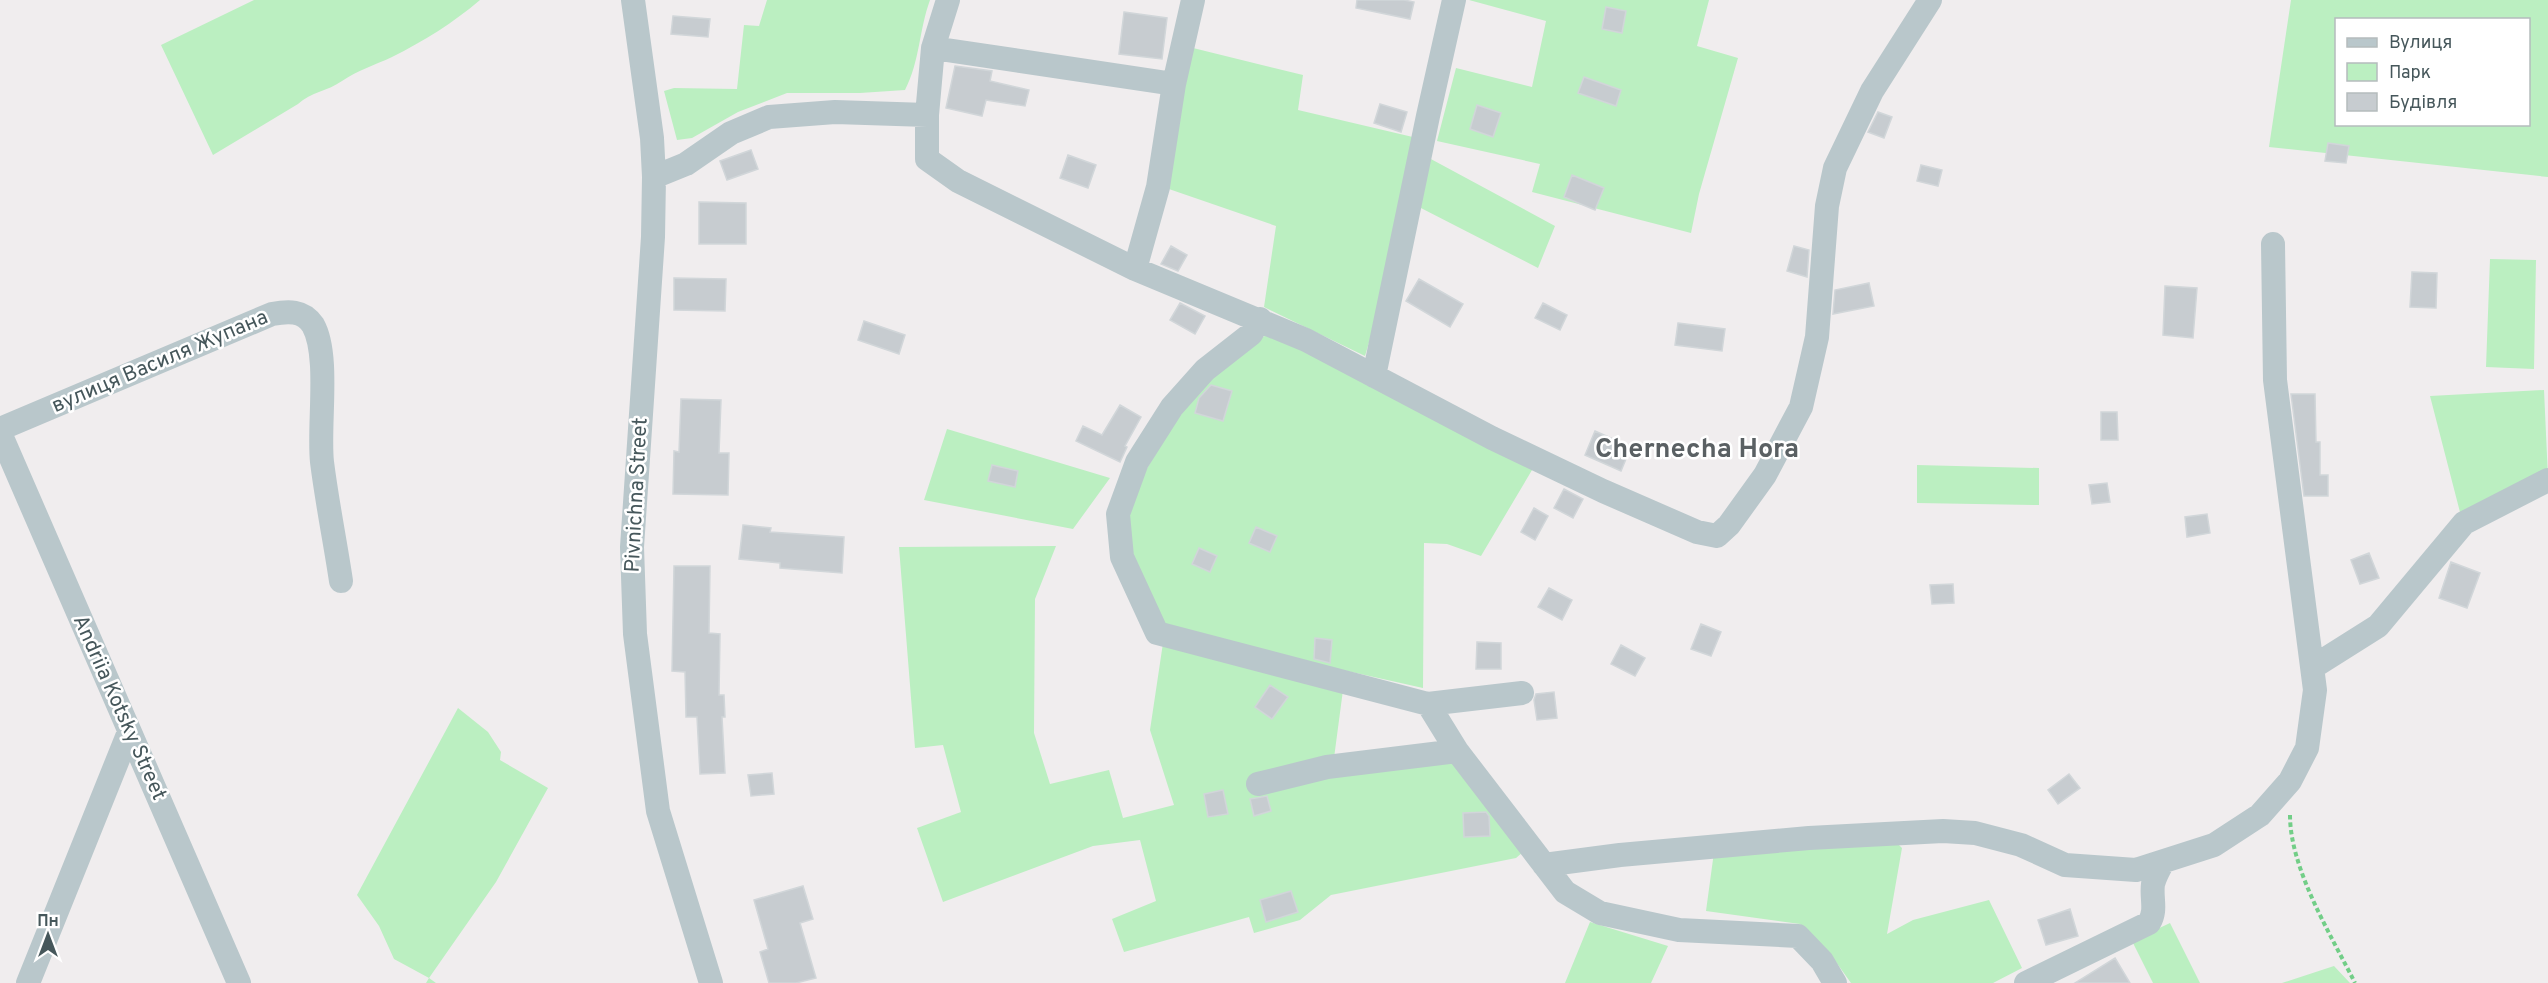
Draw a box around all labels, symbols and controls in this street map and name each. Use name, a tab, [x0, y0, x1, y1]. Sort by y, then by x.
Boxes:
legend	[2335, 18, 2530, 126]
text: Вулиця	[2389, 32, 2452, 55]
text: Парк	[2389, 62, 2431, 85]
text: Будівля	[2389, 92, 2457, 115]
street label: вулиця Василя Жупана	[48, 304, 272, 420]
street label: Pivnichna Street	[619, 417, 655, 573]
district label: Chernecha Hora	[1595, 433, 1799, 467]
street label: Andriia Kotsky Street	[66, 611, 172, 805]
north arrow	[18, 905, 78, 965]
text: Пн	[37, 912, 59, 932]

